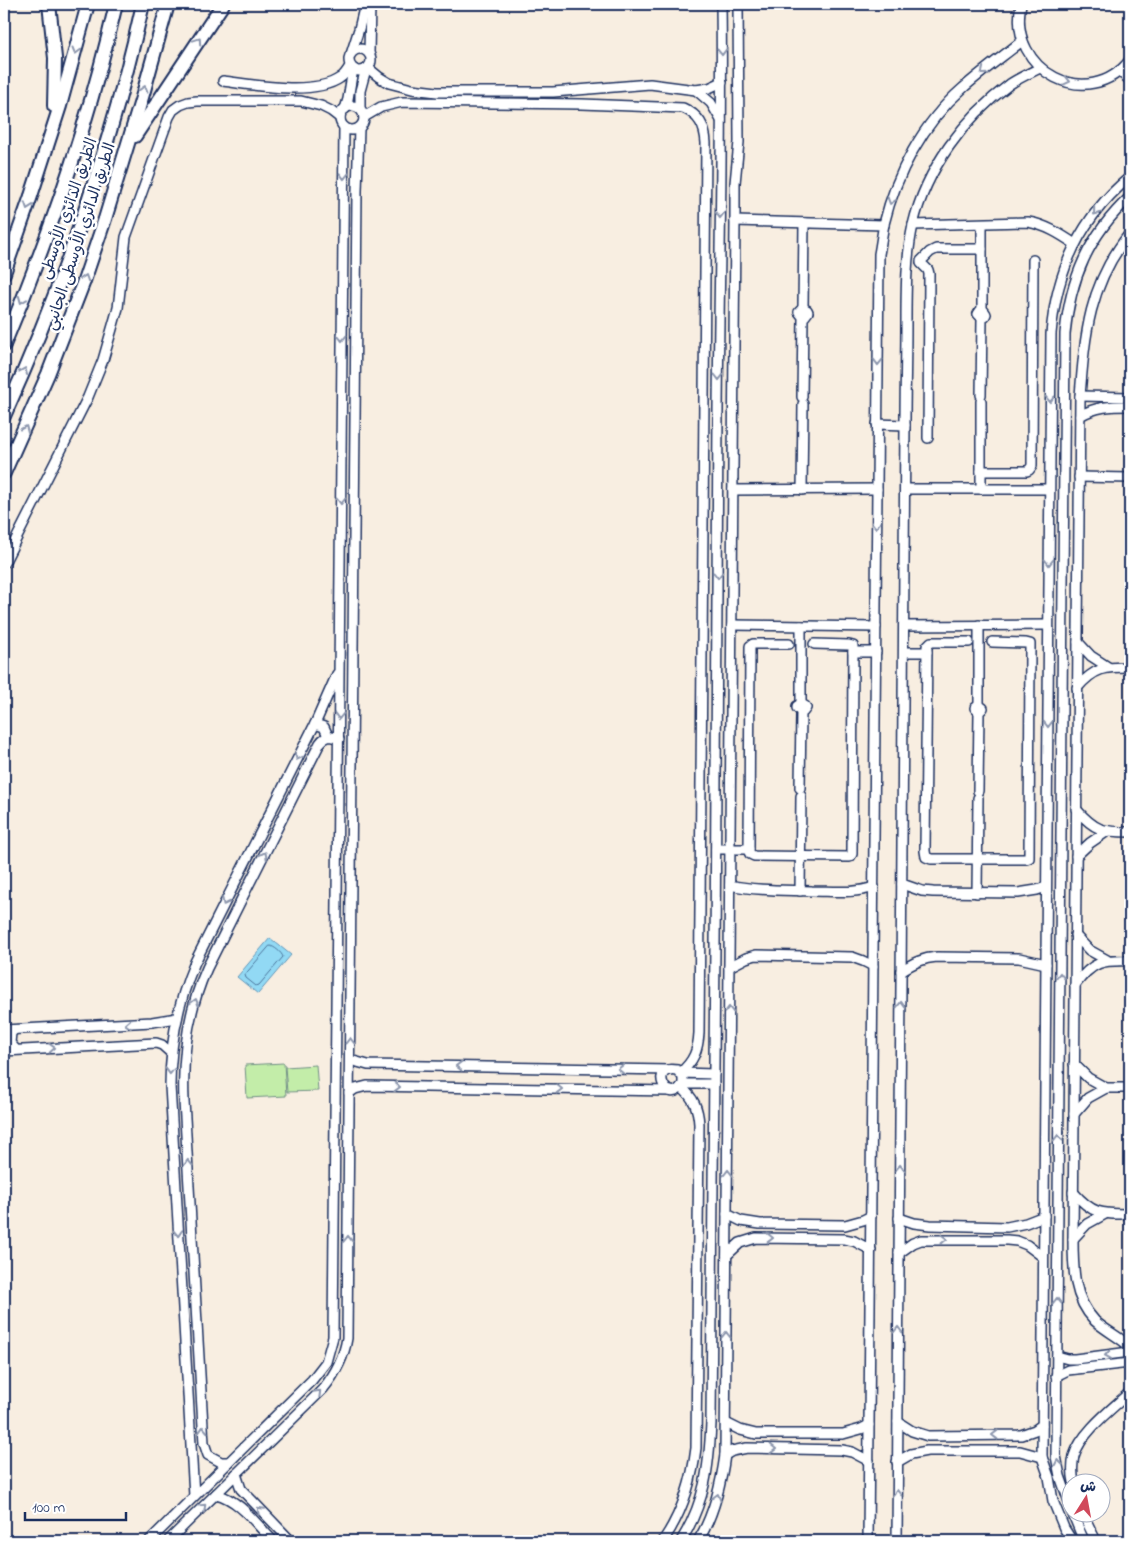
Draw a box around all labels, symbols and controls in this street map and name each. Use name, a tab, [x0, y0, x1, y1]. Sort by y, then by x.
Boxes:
one-way arrow	[192, 37, 201, 47]
one-way arrow	[71, 46, 81, 55]
one-way arrow	[717, 49, 727, 57]
one-way arrow	[981, 66, 990, 74]
one-way arrow	[1063, 75, 1072, 86]
one-way arrow	[139, 86, 149, 94]
street label: الطريق الدائري الأوسطى	[33, 135, 104, 283]
street label: الطريق الدائري الأوسطى الجانبي	[39, 140, 124, 334]
one-way arrow	[339, 172, 349, 180]
one-way arrow	[886, 196, 896, 205]
one-way arrow	[23, 201, 33, 210]
one-way arrow	[1094, 206, 1102, 215]
one-way arrow	[714, 211, 725, 219]
one-way arrow	[79, 274, 89, 283]
one-way arrow	[18, 295, 29, 304]
one-way arrow	[337, 335, 347, 343]
one-way arrow	[873, 359, 883, 367]
one-way arrow	[17, 367, 28, 376]
one-way arrow	[714, 374, 724, 382]
one-way arrow	[1045, 396, 1055, 403]
one-way arrow	[18, 425, 29, 434]
one-way arrow	[336, 498, 346, 505]
one-way arrow	[871, 521, 882, 529]
one-way arrow	[1044, 558, 1054, 566]
one-way arrow	[713, 572, 723, 579]
one-way arrow	[334, 712, 344, 720]
one-way arrow	[1042, 720, 1053, 728]
one-way arrow	[295, 751, 305, 760]
one-way arrow	[258, 851, 268, 860]
one-way arrow	[221, 897, 231, 906]
one-way arrow	[1054, 972, 1065, 980]
one-way arrow	[189, 998, 199, 1006]
one-way arrow	[896, 1001, 906, 1008]
one-way arrow	[724, 1006, 734, 1014]
one-way arrow	[124, 1018, 132, 1029]
one-way arrow	[345, 1037, 355, 1045]
one-way arrow	[49, 1043, 57, 1054]
one-way arrow	[454, 1061, 462, 1071]
one-way arrow	[617, 1064, 624, 1074]
one-way arrow	[165, 1068, 175, 1075]
one-way arrow	[393, 1082, 401, 1092]
one-way arrow	[555, 1084, 563, 1095]
one-way arrow	[1053, 1134, 1063, 1142]
one-way arrow	[182, 1159, 193, 1167]
one-way arrow	[895, 1163, 905, 1171]
one-way arrow	[723, 1168, 733, 1176]
one-way arrow	[173, 1230, 184, 1238]
one-way arrow	[766, 1233, 774, 1243]
one-way arrow	[940, 1234, 948, 1245]
one-way arrow	[343, 1235, 353, 1242]
one-way arrow	[1052, 1297, 1062, 1304]
one-way arrow	[893, 1326, 903, 1334]
one-way arrow	[721, 1331, 731, 1338]
one-way arrow	[1104, 1349, 1112, 1360]
one-way arrow	[312, 1390, 321, 1399]
one-way arrow	[198, 1426, 209, 1434]
one-way arrow	[991, 1430, 999, 1440]
one-way arrow	[769, 1444, 777, 1454]
one-way arrow	[1053, 1459, 1063, 1468]
north arrow	[1062, 1472, 1112, 1522]
text: ش	[1079, 1475, 1098, 1498]
one-way arrow	[892, 1488, 902, 1496]
scale bar	[25, 1490, 126, 1522]
one-way arrow	[711, 1493, 721, 1501]
text: 100 m	[32, 1497, 65, 1519]
one-way arrow	[197, 1504, 206, 1513]
one-way arrow	[257, 1507, 266, 1516]

